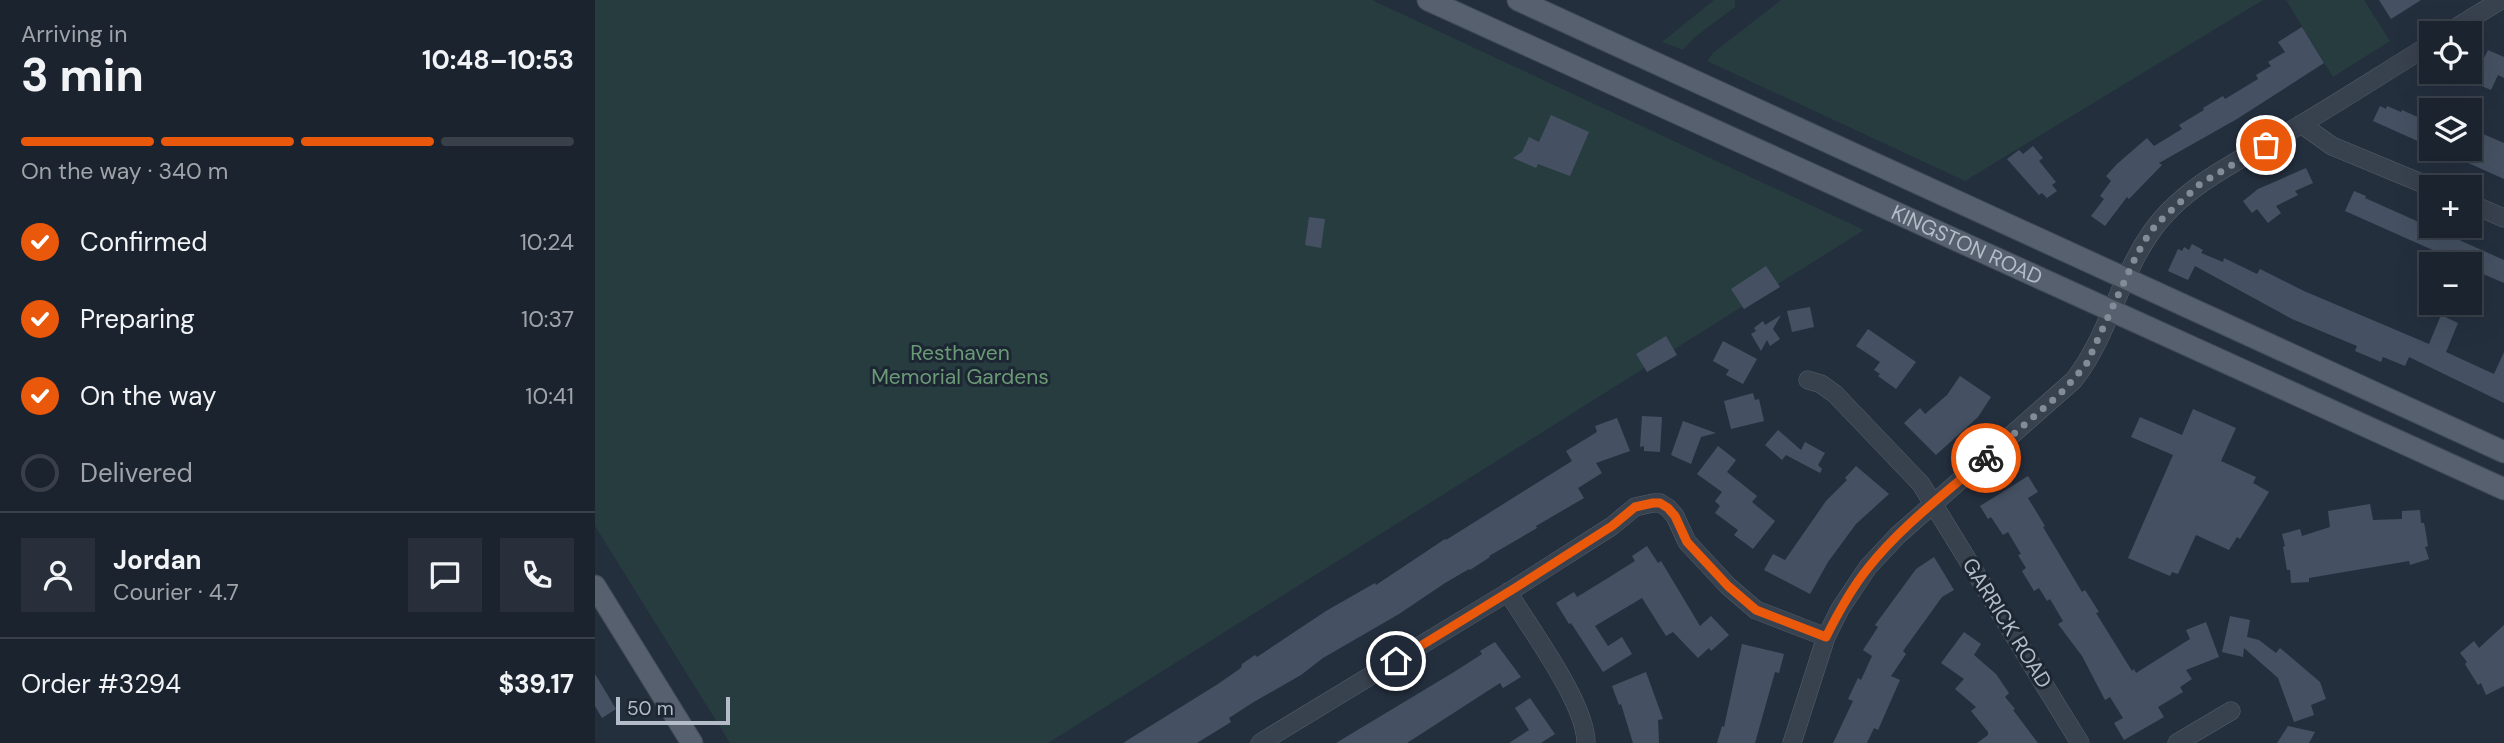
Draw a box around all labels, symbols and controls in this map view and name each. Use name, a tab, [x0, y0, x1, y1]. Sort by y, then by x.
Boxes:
text: Arriving in	[21, 19, 127, 49]
map controls	[2419, 21, 2482, 315]
button: locate	[2419, 21, 2482, 84]
text: 10:48–10:53	[422, 43, 574, 77]
text: 3 min	[21, 45, 144, 105]
button: layers	[2419, 98, 2482, 161]
pin	[2236, 115, 2296, 175]
icon: bag	[2247, 126, 2285, 164]
text: On the way · 340 m	[21, 156, 228, 186]
button: +	[2419, 175, 2482, 238]
street label: KINGSTON ROAD	[1887, 198, 2047, 291]
icon: check	[21, 223, 59, 261]
text: Confirmed	[80, 225, 207, 259]
text: 10:24	[520, 227, 574, 257]
button: −	[2419, 252, 2482, 315]
icon: check	[21, 300, 59, 338]
text: Preparing	[80, 302, 195, 336]
text: 10:37	[521, 304, 574, 334]
park label: Resthaven Memorial Gardens	[871, 339, 1049, 391]
icon: check	[21, 377, 59, 415]
text: On the way	[80, 379, 216, 413]
text: 10:41	[525, 381, 574, 411]
courier	[1951, 423, 2021, 493]
icon: bike	[1967, 439, 2005, 477]
text: Delivered	[80, 456, 193, 490]
button: person	[21, 538, 95, 612]
button: chat	[408, 538, 482, 612]
button: phone	[500, 538, 574, 612]
text: Jordan	[113, 543, 202, 577]
street label: GARRICK ROAD	[1956, 553, 2058, 693]
text: Courier · 4.7	[113, 577, 239, 607]
pin	[1366, 631, 1426, 691]
icon: home	[1377, 642, 1415, 680]
text: Order #3294	[21, 667, 181, 701]
text: $39.17	[498, 667, 574, 701]
scale bar	[616, 694, 730, 726]
text: 50 m	[627, 696, 674, 721]

